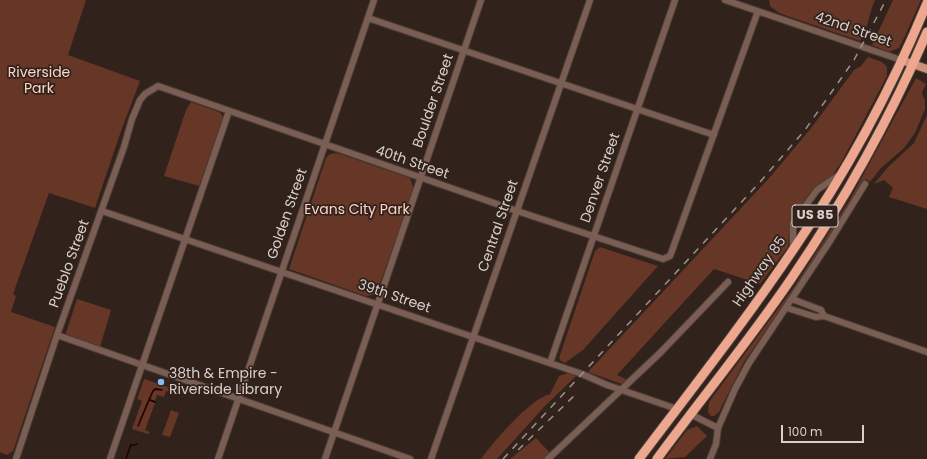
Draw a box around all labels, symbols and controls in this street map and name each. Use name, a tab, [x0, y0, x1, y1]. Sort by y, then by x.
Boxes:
street label: 42nd Street	[812, 9, 894, 51]
street label: Boulder Street	[410, 52, 458, 150]
park label: Riverside Park	[8, 65, 70, 98]
street label: Denver Street	[578, 131, 624, 225]
street label: 40th Street	[373, 143, 451, 183]
street label: Golden Street	[265, 166, 311, 262]
street label: Central Street	[475, 178, 523, 274]
park label: Evans City Park	[304, 202, 410, 218]
road number: US 85	[792, 205, 838, 227]
street label: Pueblo Street	[46, 218, 94, 310]
street label: Highway 85	[730, 234, 790, 310]
street label: 39th Street	[355, 277, 433, 317]
place label: 38th & Empire - Riverside Library	[169, 366, 282, 398]
marker: 38th & Empire - Riverside Library	[156, 377, 166, 387]
scale bar	[783, 417, 866, 443]
text: 100 m	[788, 423, 822, 440]

